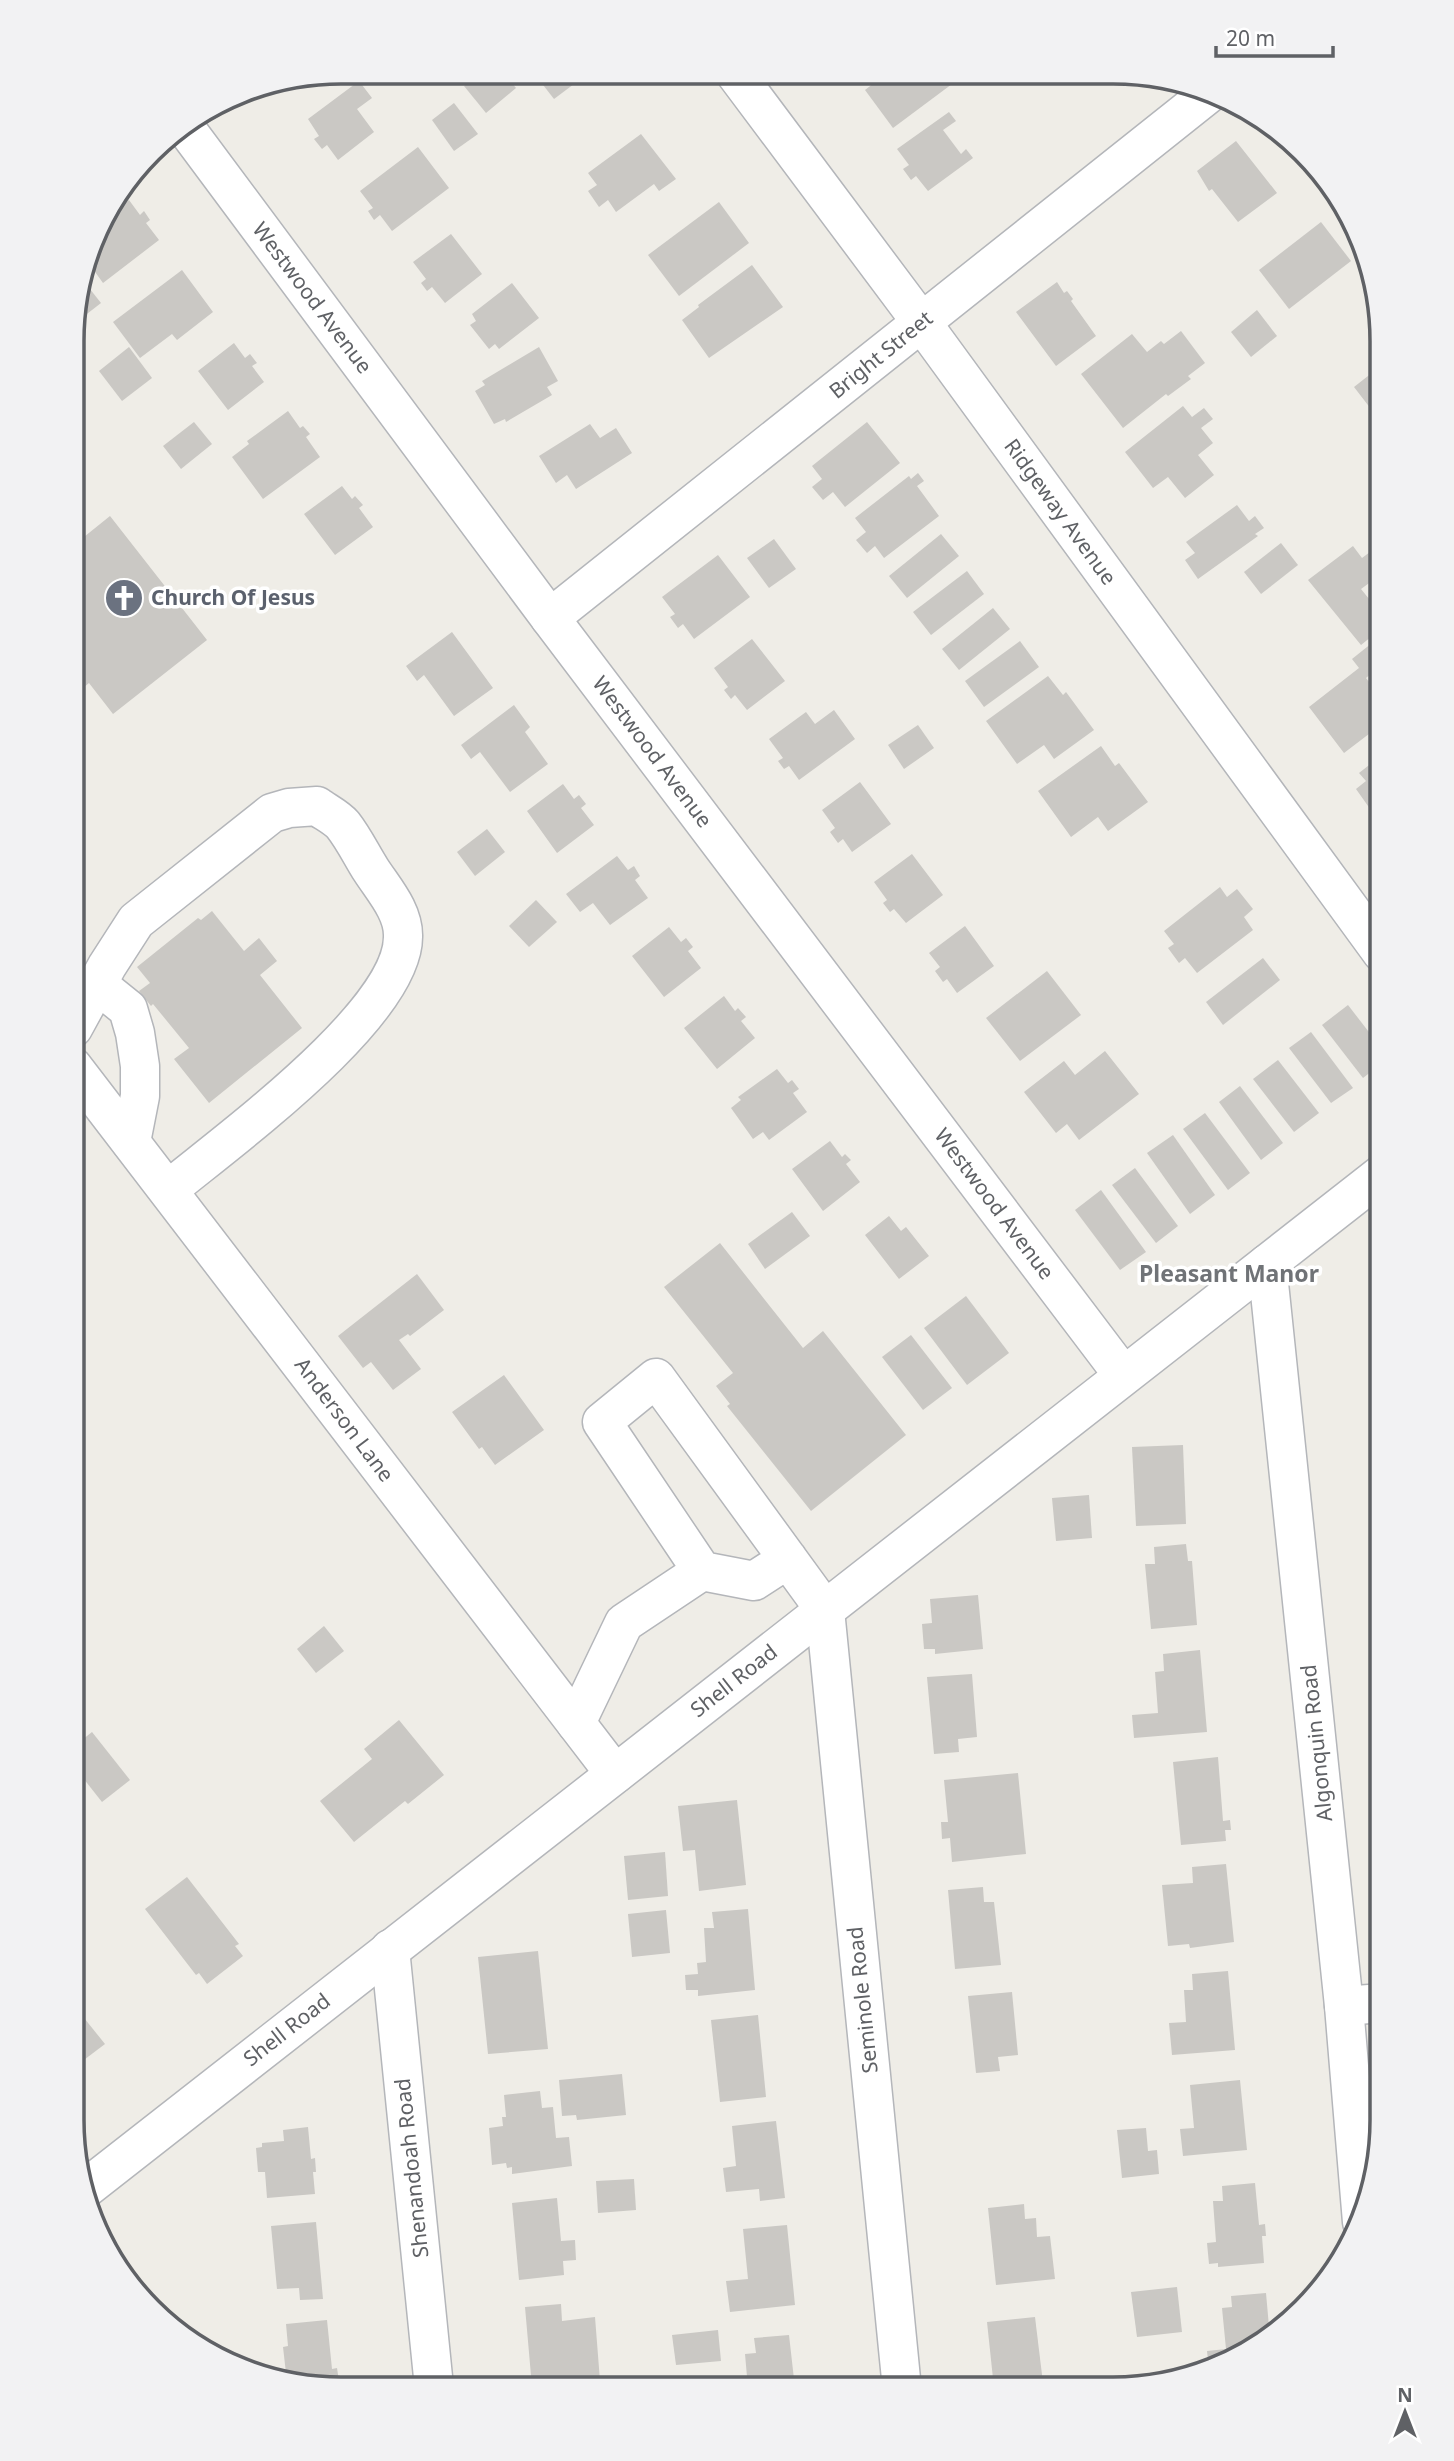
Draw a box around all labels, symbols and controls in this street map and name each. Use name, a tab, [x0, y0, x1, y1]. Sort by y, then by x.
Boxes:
scale bar	[1216, 14, 1333, 58]
text: 20 m	[1226, 24, 1275, 52]
street label: Westwood Avenue	[247, 216, 379, 379]
street label: Bright Street	[823, 304, 938, 405]
street label: Ridgeway Avenue	[998, 433, 1123, 590]
church icon: Church Of Jesus	[103, 577, 145, 619]
place label: Church Of Jesus	[151, 583, 315, 611]
street label: Westwood Avenue	[587, 670, 719, 833]
street label: Westwood Avenue	[929, 1122, 1061, 1285]
district label: Pleasant Manor	[1139, 1257, 1319, 1289]
street label: Anderson Lane	[289, 1352, 401, 1487]
street label: Shell Road	[684, 1637, 783, 1723]
street label: Algonquin Road	[1294, 1663, 1338, 1823]
street label: Seminole Road	[840, 1925, 884, 2075]
street label: Shell Road	[237, 1986, 336, 2072]
street label: Shenandoah Road	[388, 2077, 434, 2259]
north arrow	[1370, 2377, 1440, 2447]
text: N	[1397, 2382, 1413, 2408]

